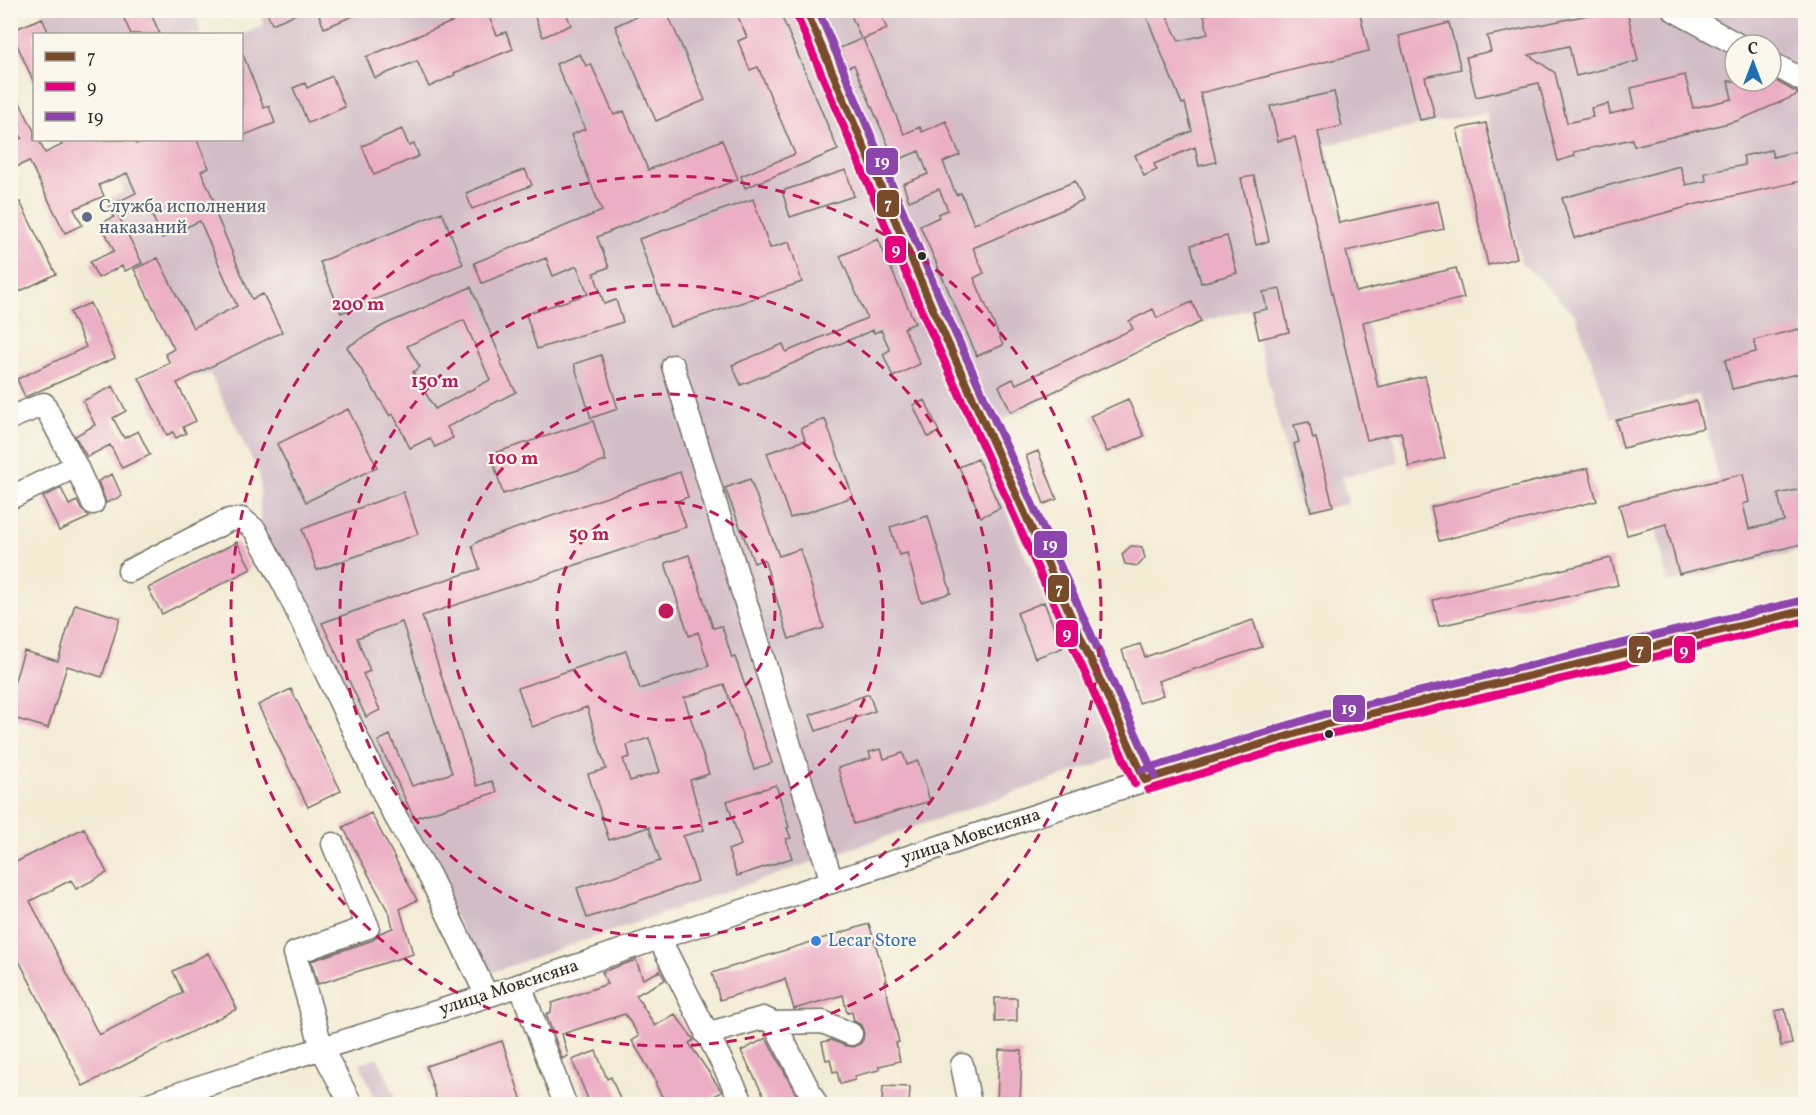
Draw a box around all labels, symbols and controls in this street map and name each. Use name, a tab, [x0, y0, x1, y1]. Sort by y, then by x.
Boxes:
legend	[33, 33, 243, 141]
north arrow	[1723, 33, 1783, 93]
text: С	[1748, 39, 1758, 61]
text: 7	[87, 46, 96, 71]
text: 9	[87, 76, 96, 101]
text: 19	[87, 106, 103, 131]
line badge: 19	[865, 147, 899, 176]
text: 19	[874, 152, 890, 174]
line badge: 7	[876, 189, 900, 218]
text: 7	[884, 194, 892, 216]
place label: Служба исполнения наказаний	[99, 195, 266, 241]
marker: Служба исполнения наказаний	[80, 210, 94, 224]
line badge: 9	[884, 235, 907, 264]
text: 9	[892, 240, 901, 262]
unlabelled marker	[916, 250, 928, 262]
text: 200 m	[332, 293, 384, 318]
text: 150 m	[411, 370, 459, 395]
text: 100 m	[488, 447, 538, 472]
text: 50 m	[569, 523, 609, 548]
line badge: 19	[1033, 530, 1068, 559]
text: 19	[1042, 535, 1058, 557]
line badge: 7	[1047, 574, 1070, 603]
text: 7	[1055, 579, 1063, 601]
centre of rings	[656, 601, 676, 621]
line badge: 9	[1055, 619, 1079, 648]
text: 9	[1063, 624, 1072, 646]
line badge: 7	[1628, 635, 1652, 664]
line badge: 9	[1673, 635, 1696, 664]
text: 7	[1636, 640, 1644, 662]
text: 9	[1680, 641, 1689, 663]
line badge: 19	[1332, 694, 1366, 723]
text: 19	[1341, 699, 1357, 721]
unlabelled marker	[1323, 728, 1335, 740]
street label: улица Мовсисяна	[898, 803, 1044, 871]
place label: Lecar Store	[828, 929, 917, 954]
marker: Lecar Store	[809, 934, 823, 948]
street label: улица Мовсисяна	[436, 954, 582, 1022]

